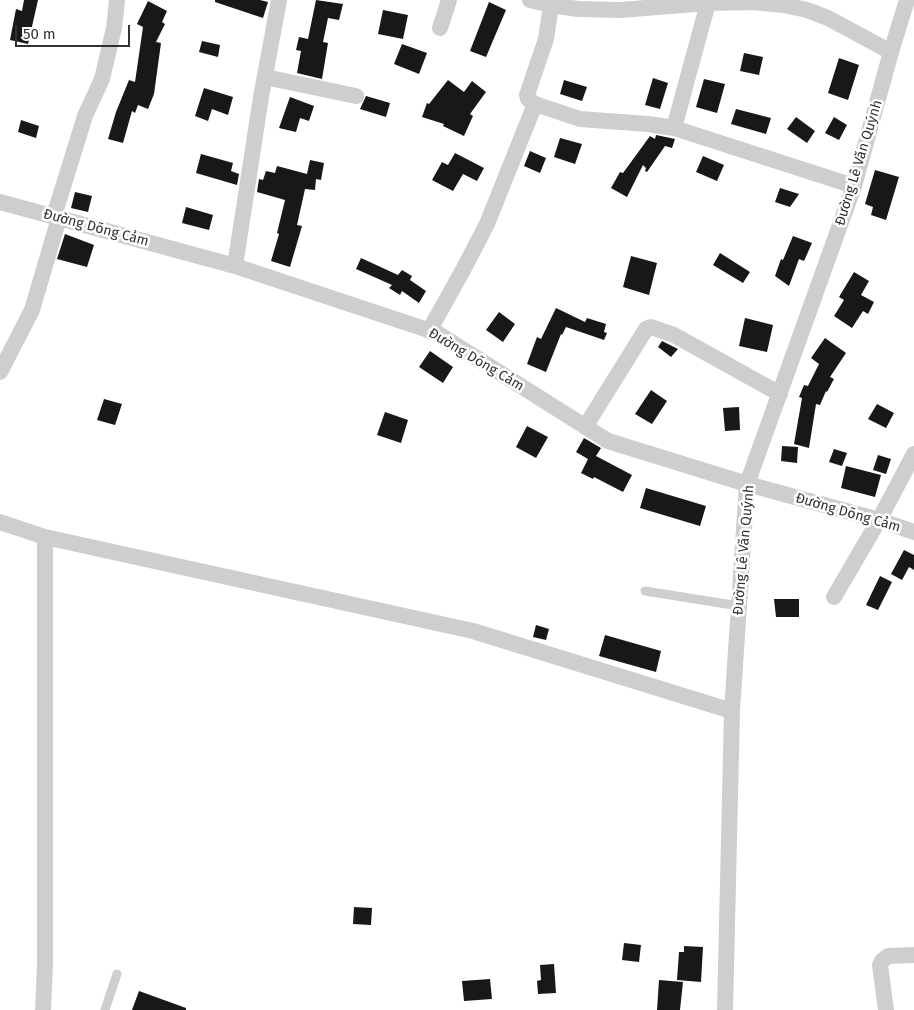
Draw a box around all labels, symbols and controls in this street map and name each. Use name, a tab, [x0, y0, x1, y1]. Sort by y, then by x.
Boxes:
scale bar	[18, 15, 132, 47]
text: 50 m	[23, 25, 56, 43]
street label: Đường Lê Văn Quýnh	[832, 98, 886, 228]
street label: Đường Dõng Cảm	[41, 206, 151, 250]
street label: Đường Dõng Cảm	[425, 325, 527, 395]
street label: Đường Lê Văn Quýnh	[730, 484, 758, 616]
street label: Đường Dõng Cảm	[794, 490, 902, 536]

